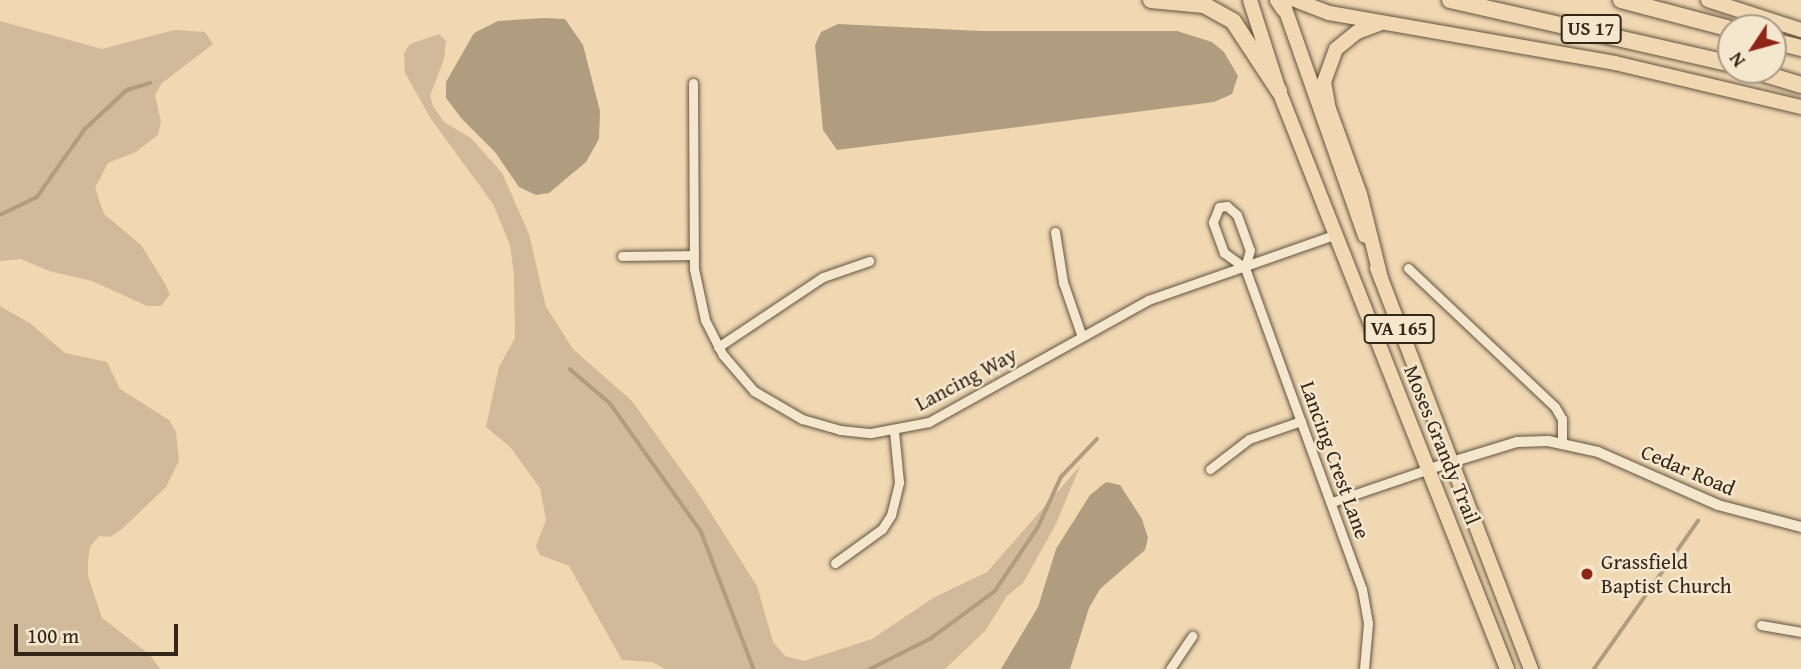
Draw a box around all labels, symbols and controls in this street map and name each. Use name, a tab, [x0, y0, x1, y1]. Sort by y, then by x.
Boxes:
road number: US 17	[1560, 14, 1622, 44]
north arrow	[1717, 14, 1787, 84]
text: N	[1722, 47, 1752, 74]
road number: VA 165	[1362, 314, 1436, 344]
street label: Lancing Way	[911, 342, 1021, 416]
street label: Moses Grandy Trail	[1399, 362, 1485, 528]
street label: Lancing Crest Lane	[1295, 378, 1375, 542]
street label: Cedar Road	[1637, 439, 1739, 501]
place label: Grassfield Baptist Church	[1601, 549, 1732, 599]
marker: Grassfield Baptist Church	[1579, 566, 1595, 582]
scale bar	[18, 610, 182, 654]
text: 100 m	[27, 620, 79, 651]

